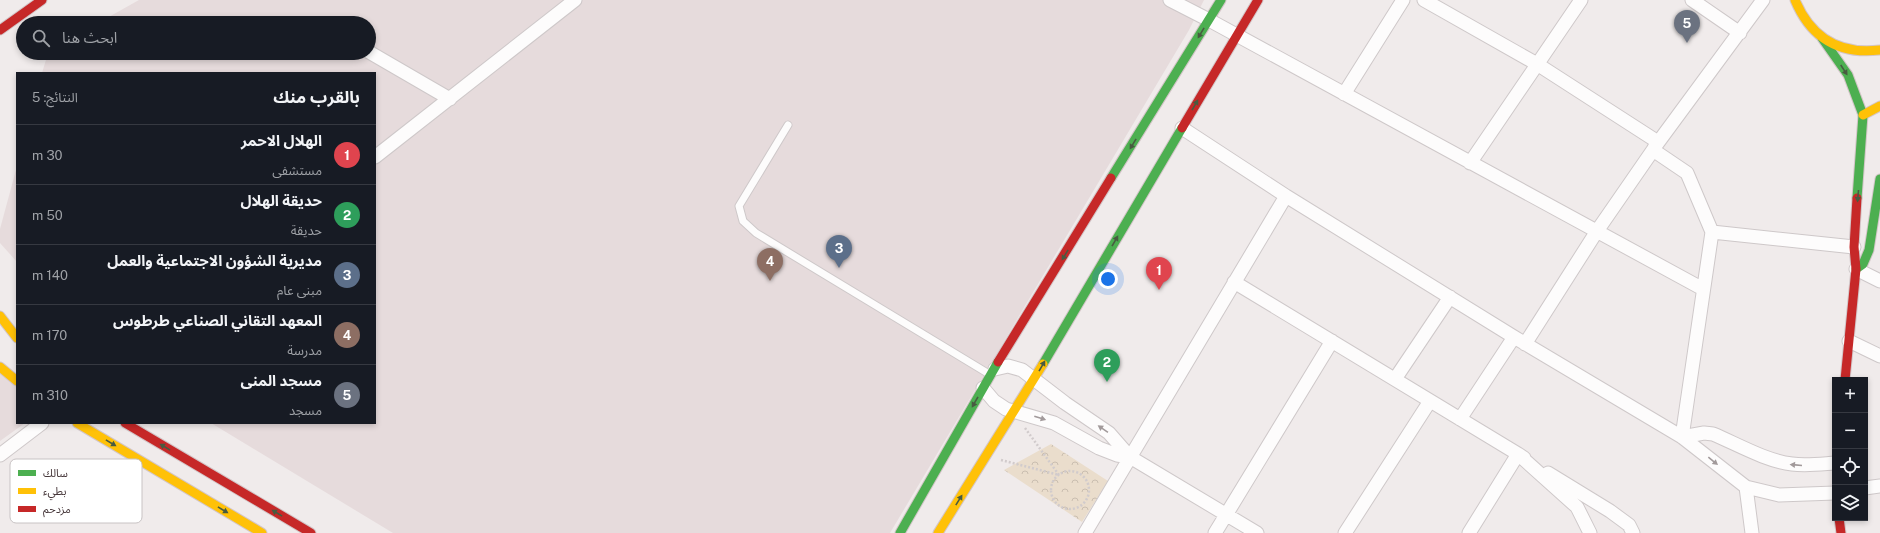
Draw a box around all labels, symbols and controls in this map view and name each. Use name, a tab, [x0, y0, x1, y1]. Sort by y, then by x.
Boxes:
pin: 5	[1674, 10, 1700, 43]
search box	[16, 16, 376, 60]
icon: search	[30, 27, 52, 49]
one-way arrow	[1197, 27, 1204, 39]
text: ابحث هنا	[62, 29, 117, 46]
one-way arrow	[1840, 65, 1848, 75]
text: بالقرب منك	[273, 87, 360, 107]
text: النتائج: 5	[32, 90, 78, 105]
one-way arrow	[1192, 99, 1199, 111]
text: الهلال الاحمر	[241, 132, 322, 149]
one-way arrow	[1129, 138, 1136, 150]
text: 30 m	[32, 148, 62, 163]
text: 1	[344, 148, 350, 163]
text: مستشفى	[272, 163, 322, 178]
one-way arrow	[1855, 190, 1862, 202]
text: حديقة الهلال	[241, 192, 322, 209]
text: 50 m	[32, 208, 63, 223]
text: 2	[343, 208, 351, 223]
text: حديقة	[291, 223, 322, 238]
pin: 3	[826, 235, 852, 268]
one-way arrow	[1111, 236, 1119, 246]
pin: 4	[757, 248, 783, 281]
one-way arrow	[1061, 249, 1068, 261]
text: مديرية الشؤون الاجتماعية والعمل	[107, 252, 322, 269]
pin: 1	[1146, 257, 1172, 290]
text: 140 m	[32, 268, 68, 283]
text: 3	[343, 268, 351, 283]
your location	[1098, 269, 1118, 289]
text: مبنى عام	[277, 283, 322, 298]
text: المعهد التقاني الصناعي طرطوس	[113, 312, 322, 329]
text: 170 m	[32, 328, 67, 343]
text: 4	[343, 328, 351, 343]
text: مدرسة	[287, 343, 322, 358]
pin: 2	[1094, 349, 1120, 382]
one-way arrow	[1038, 360, 1045, 372]
text: مسجد المنى	[241, 372, 322, 389]
map controls	[1832, 377, 1868, 521]
button: +	[1832, 377, 1868, 413]
text: 310 m	[32, 388, 68, 403]
text: 5	[343, 388, 351, 403]
one-way arrow	[972, 396, 979, 408]
text: مسجد	[289, 403, 322, 418]
button: −	[1832, 413, 1868, 449]
one-way arrow	[1034, 415, 1046, 421]
one-way arrow	[1098, 425, 1108, 433]
one-way arrow	[106, 439, 116, 447]
one-way arrow	[159, 443, 171, 450]
button: locate	[1832, 449, 1868, 485]
one-way arrow	[1707, 457, 1718, 465]
legend	[10, 459, 142, 523]
one-way arrow	[1790, 461, 1802, 468]
text: سالك	[43, 467, 68, 479]
text: بطيء	[43, 485, 66, 501]
button: layers	[1832, 485, 1868, 521]
one-way arrow	[955, 494, 962, 506]
text: مزدحم	[43, 503, 71, 518]
one-way arrow	[217, 506, 229, 513]
one-way arrow	[271, 510, 283, 517]

